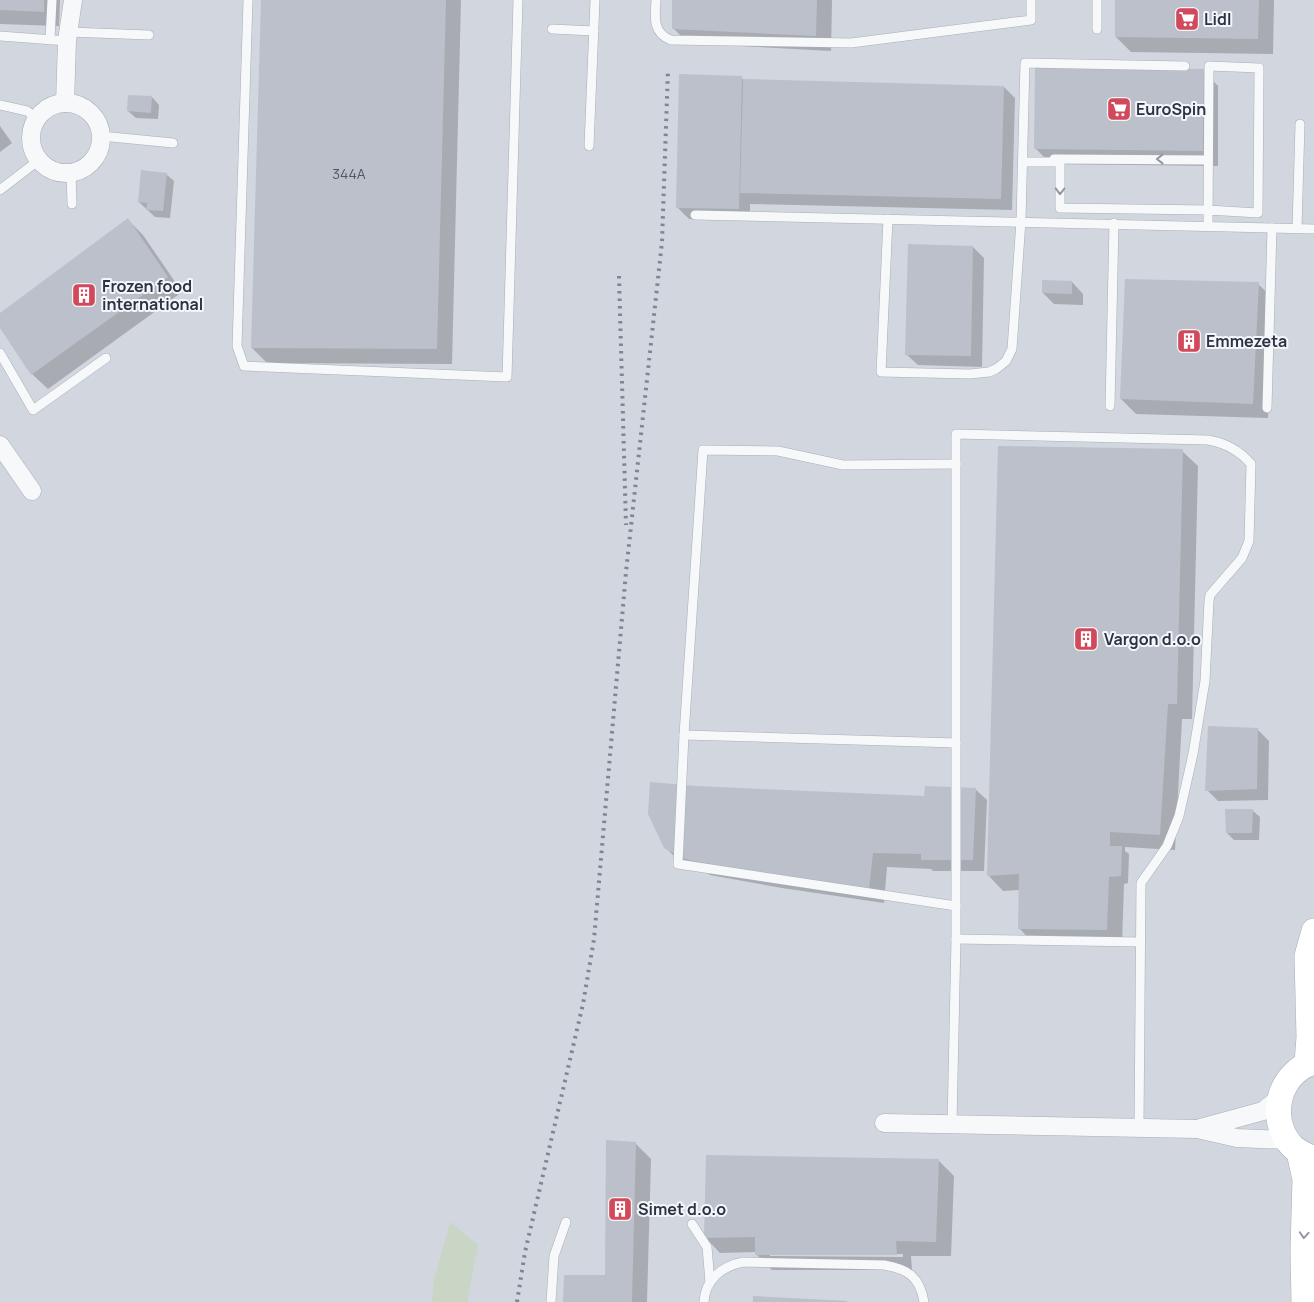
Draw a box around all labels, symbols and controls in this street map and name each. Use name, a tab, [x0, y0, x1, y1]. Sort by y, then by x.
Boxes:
supermarket icon: Lidl	[1174, 6, 1200, 32]
place label: Lidl	[1204, 8, 1231, 30]
supermarket icon: EuroSpin	[1106, 96, 1132, 122]
place label: EuroSpin	[1136, 98, 1206, 120]
one-way arrow	[1155, 154, 1163, 164]
house number: 344A	[332, 164, 366, 183]
one-way arrow	[1055, 188, 1065, 195]
place label: Frozen food international	[102, 275, 203, 315]
building icon: Frozen food international	[71, 282, 97, 308]
building icon: Emmezeta	[1176, 328, 1202, 354]
place label: Emmezeta	[1206, 330, 1287, 352]
building icon: Vargon d.o.o	[1073, 626, 1099, 652]
place label: Vargon d.o.o	[1104, 628, 1201, 650]
building icon: Simet d.o.o	[607, 1196, 633, 1222]
place label: Simet d.o.o	[638, 1198, 726, 1220]
one-way arrow	[1299, 1231, 1310, 1239]

